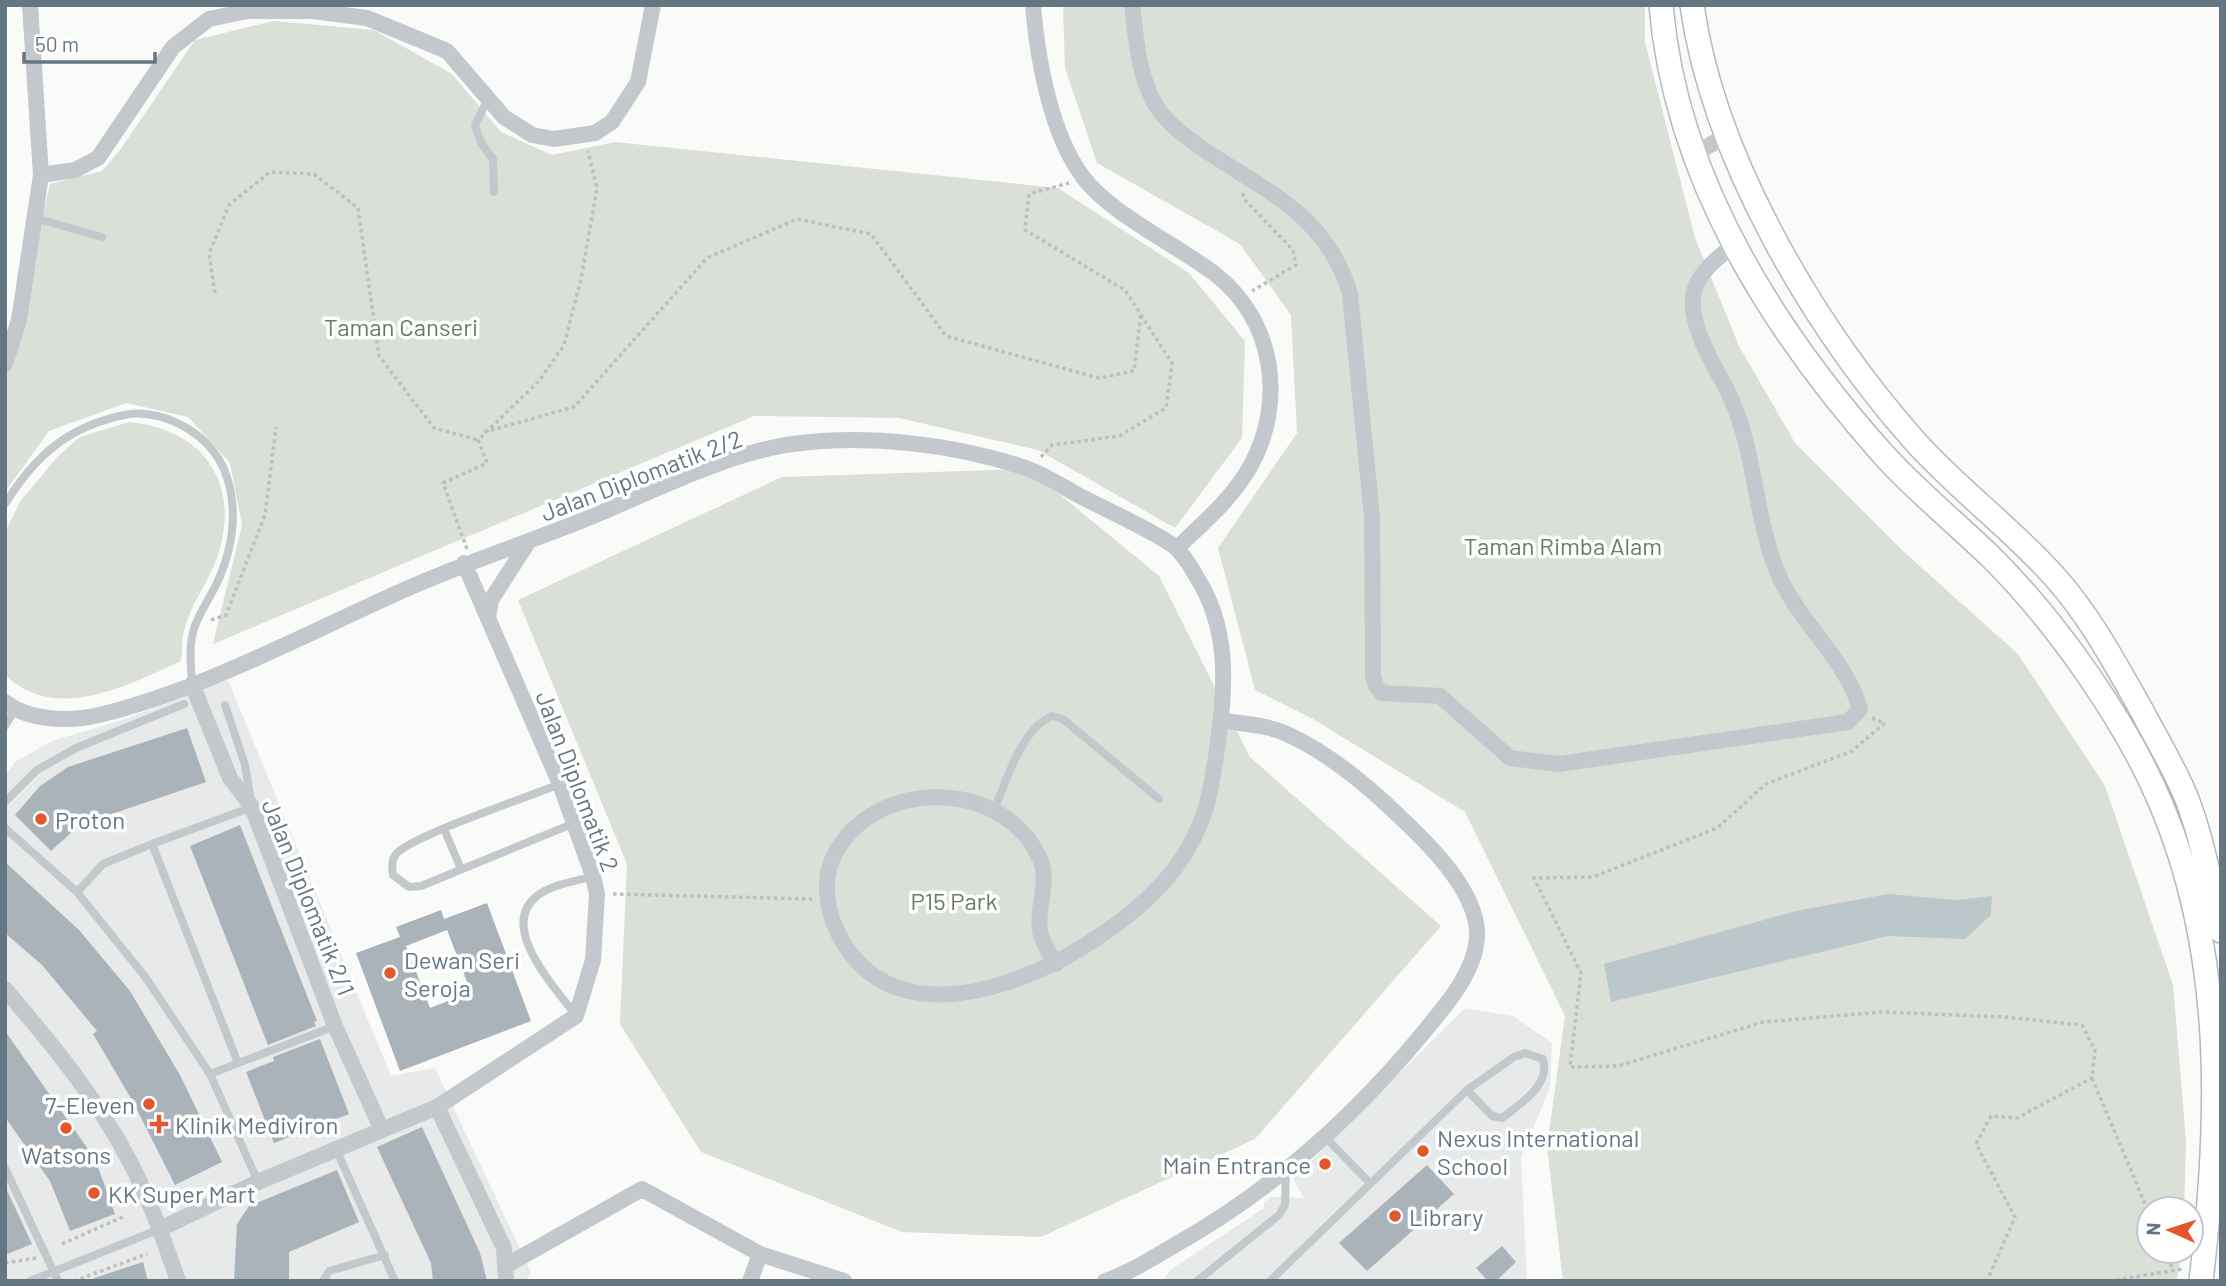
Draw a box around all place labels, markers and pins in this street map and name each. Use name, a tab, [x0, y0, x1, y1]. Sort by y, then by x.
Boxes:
place label: Proton	[55, 805, 125, 834]
marker: Proton	[33, 811, 49, 827]
place label: Dewan Seri Seroja	[404, 945, 520, 1002]
marker: Dewan Seri Seroja	[382, 965, 398, 981]
place label: 7-Eleven	[45, 1090, 135, 1119]
marker: 7-Eleven	[141, 1096, 157, 1112]
place label: Klinik Mediviron	[175, 1110, 339, 1139]
marker: Klinik Mediviron	[149, 1114, 169, 1134]
marker: Watsons	[58, 1120, 74, 1136]
place label: Nexus International School	[1437, 1123, 1639, 1180]
place label: Watsons	[21, 1140, 111, 1169]
marker: Nexus International School	[1415, 1143, 1431, 1159]
place label: Main Entrance	[1163, 1150, 1311, 1179]
marker: Main Entrance	[1317, 1156, 1333, 1172]
place label: KK Super Mart	[108, 1179, 256, 1208]
marker: KK Super Mart	[86, 1185, 102, 1201]
place label: Library	[1409, 1202, 1483, 1231]
marker: Library	[1387, 1208, 1403, 1224]

